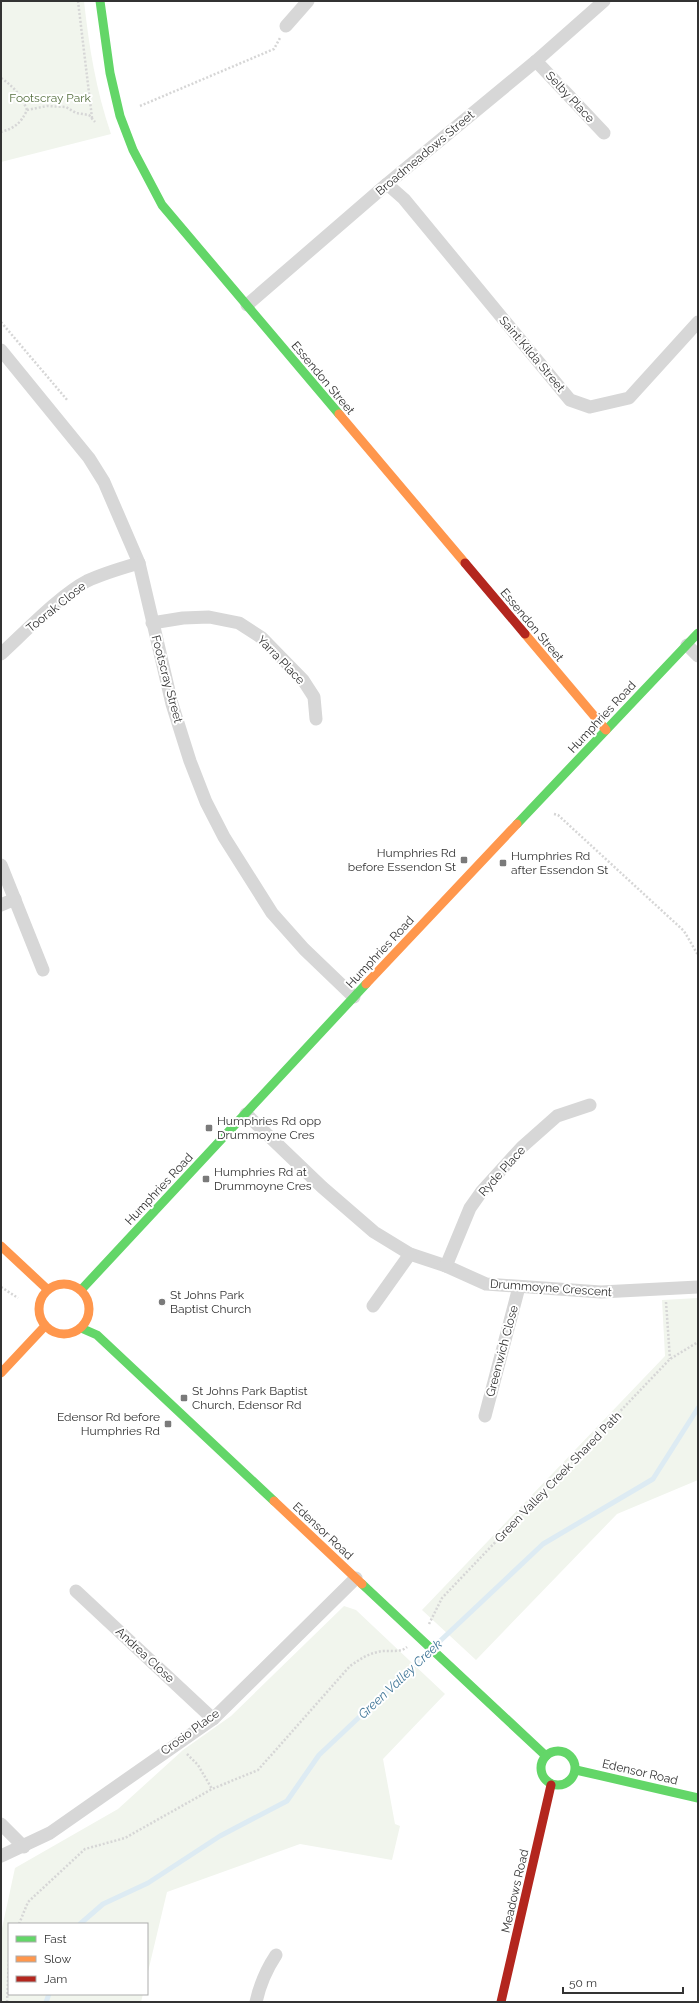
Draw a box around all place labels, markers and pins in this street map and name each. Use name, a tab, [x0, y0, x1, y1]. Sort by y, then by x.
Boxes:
place label: Humphries Rd before Essendon St	[348, 846, 456, 874]
place label: Humphries Rd after Essendon St	[511, 849, 608, 877]
marker: Humphries Rd before Essendon St	[459, 855, 469, 865]
marker: Humphries Rd after Essendon St	[498, 858, 508, 868]
place label: Humphries Rd opp Drummoyne Cres	[217, 1114, 321, 1142]
marker: Humphries Rd opp Drummoyne Cres	[204, 1123, 214, 1133]
place label: Humphries Rd at Drummoyne Cres	[214, 1165, 312, 1193]
marker: Humphries Rd at Drummoyne Cres	[201, 1174, 211, 1184]
place label: St Johns Park Baptist Church	[170, 1288, 251, 1316]
marker: St Johns Park Baptist Church	[157, 1297, 167, 1307]
place label: St Johns Park Baptist Church, Edensor Rd	[192, 1384, 307, 1412]
marker: St Johns Park Baptist Church, Edensor Rd	[179, 1393, 189, 1403]
place label: Edensor Rd before Humphries Rd	[57, 1410, 160, 1438]
marker: Edensor Rd before Humphries Rd	[163, 1419, 173, 1429]

